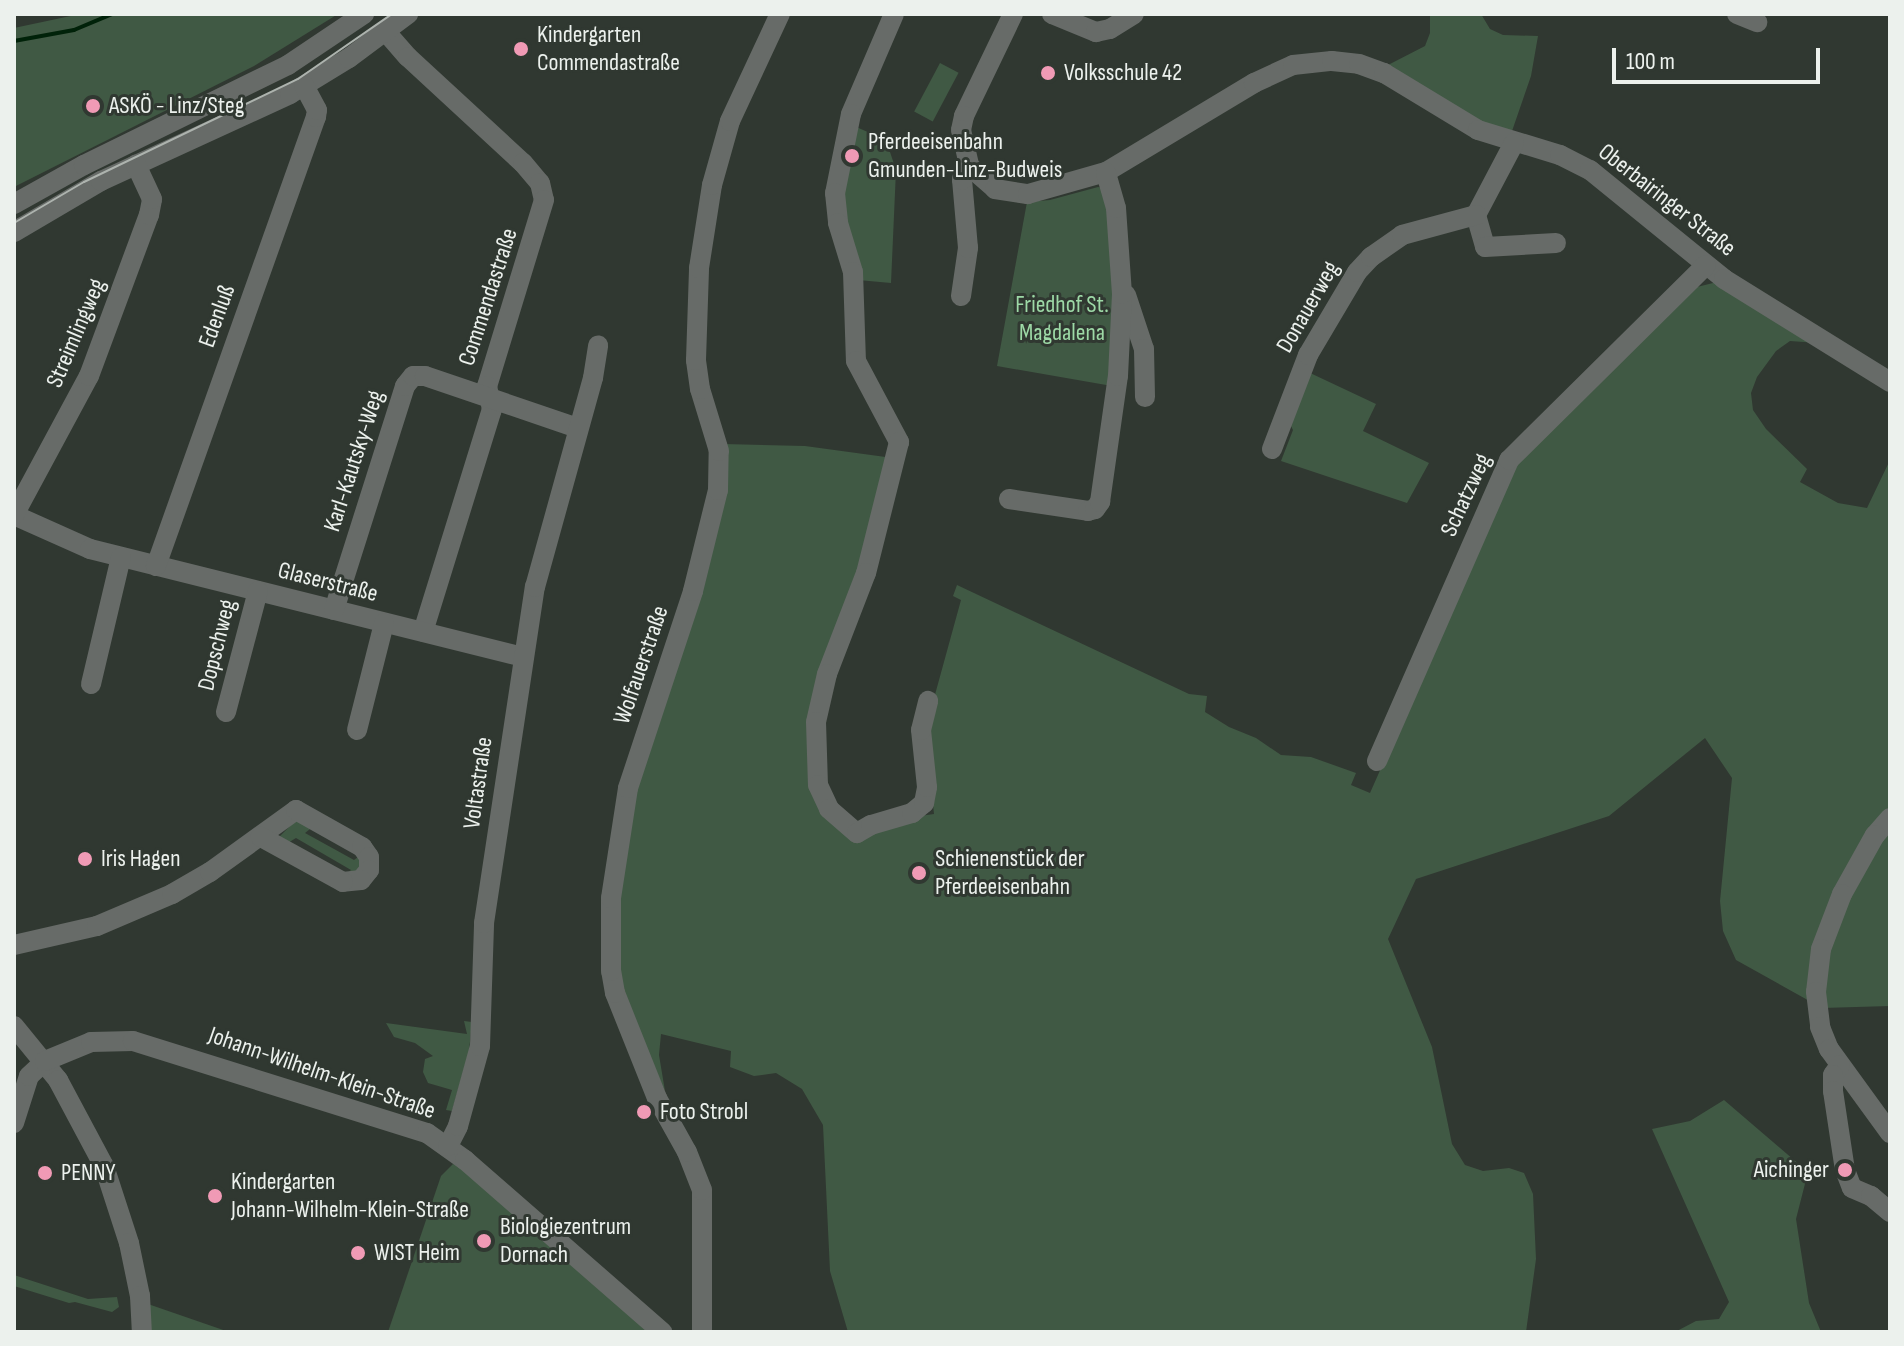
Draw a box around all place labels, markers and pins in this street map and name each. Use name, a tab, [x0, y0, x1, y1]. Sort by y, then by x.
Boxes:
place label: Kindergarten Commendastraße	[537, 21, 680, 77]
marker: Kindergarten Commendastraße	[512, 40, 530, 58]
place label: Volksschule 42	[1064, 59, 1182, 87]
marker: Volksschule 42	[1039, 64, 1057, 82]
place label: ASKÖ - Linz/Steg	[109, 92, 244, 120]
marker: ASKÖ - Linz/Steg	[84, 97, 102, 115]
place label: Pferdeeisenbahn Gmunden-Linz-Budweis	[868, 128, 1062, 184]
marker: Pferdeeisenbahn Gmunden-Linz-Budweis	[843, 147, 861, 165]
place label: Iris Hagen	[101, 845, 180, 873]
place label: Schienenstück der Pferdeeisenbahn	[935, 845, 1085, 901]
marker: Iris Hagen	[76, 850, 94, 868]
marker: Schienenstück der Pferdeeisenbahn	[910, 864, 928, 882]
place label: Foto Strobl	[660, 1098, 748, 1126]
marker: Foto Strobl	[635, 1103, 653, 1121]
place label: Aichinger	[1754, 1156, 1829, 1184]
place label: PENNY	[61, 1159, 116, 1187]
marker: Aichinger	[1836, 1161, 1854, 1179]
marker: PENNY	[36, 1164, 54, 1182]
place label: Kindergarten Johann-Wilhelm-Klein-Straße	[231, 1168, 469, 1224]
marker: Kindergarten Johann-Wilhelm-Klein-Straße	[206, 1187, 224, 1205]
place label: Biologiezentrum Dornach	[500, 1213, 631, 1269]
marker: Biologiezentrum Dornach	[475, 1232, 493, 1250]
place label: WIST Heim	[374, 1239, 460, 1267]
marker: WIST Heim	[349, 1244, 367, 1262]

